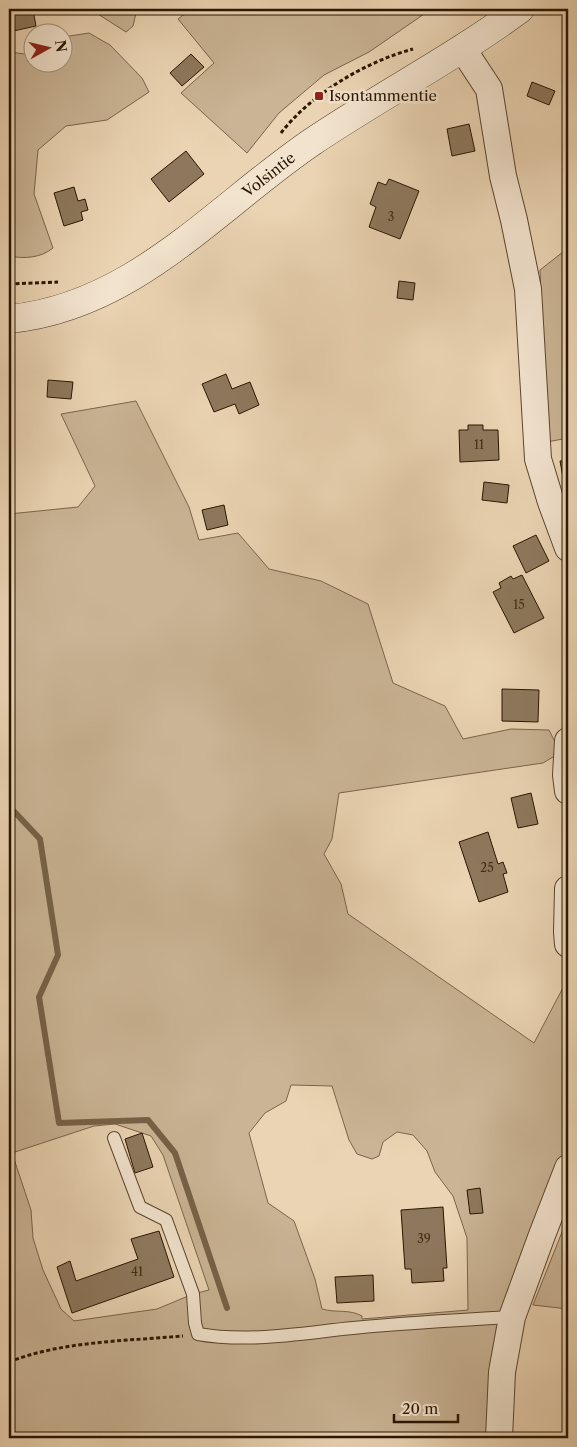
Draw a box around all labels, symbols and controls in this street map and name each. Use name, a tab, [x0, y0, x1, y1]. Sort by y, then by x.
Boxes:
north arrow	[22, 22, 72, 72]
text: N	[51, 39, 71, 53]
place label: Isontammentie	[329, 86, 437, 105]
marker: Isontammentie	[313, 90, 325, 102]
street label: Volsintie	[238, 148, 299, 202]
house number: 3	[388, 209, 394, 224]
house number: 11	[474, 437, 484, 452]
house number: 15	[513, 597, 525, 612]
house number: 25	[480, 860, 494, 875]
house number: 39	[417, 1231, 431, 1246]
house number: 41	[131, 1264, 143, 1279]
scale bar	[394, 1392, 458, 1424]
text: 20 m	[402, 1399, 438, 1418]

